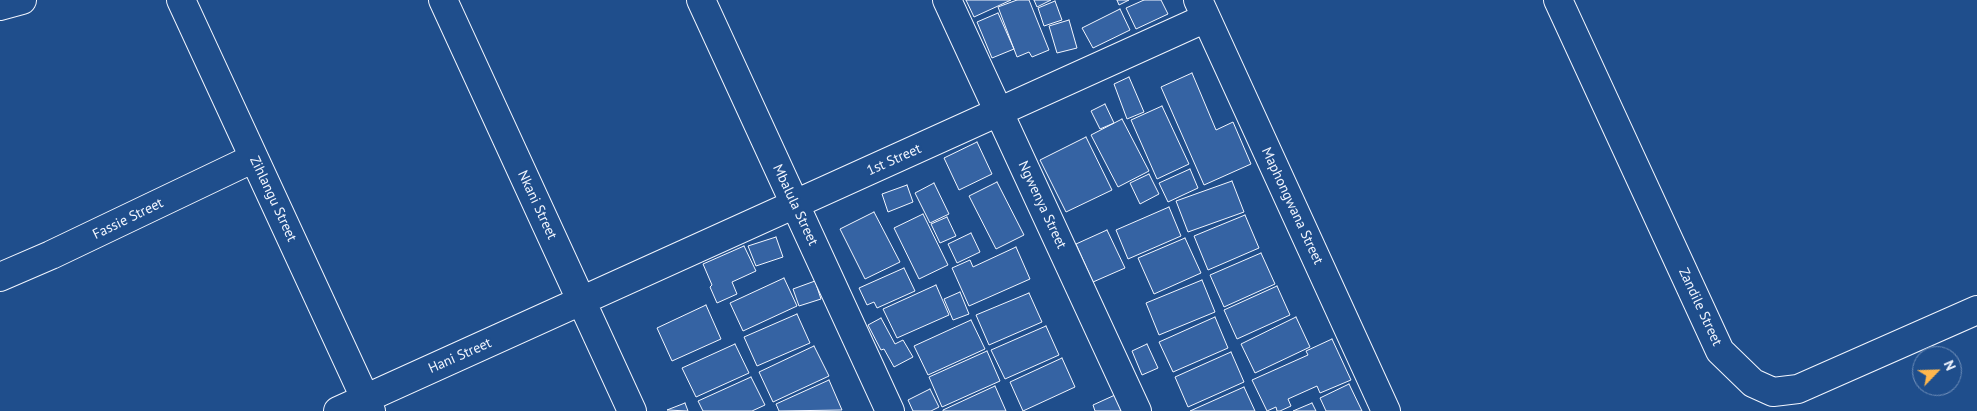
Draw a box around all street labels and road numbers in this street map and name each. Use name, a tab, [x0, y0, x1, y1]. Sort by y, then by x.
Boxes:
street label: 1st Street	[864, 141, 924, 179]
street label: Maphongwana Street	[1257, 145, 1327, 267]
street label: Zihlangu Street	[246, 154, 300, 244]
street label: Ngwenya Street	[1014, 158, 1070, 252]
street label: Mbalula Street	[769, 162, 821, 248]
street label: Nkani Street	[514, 168, 560, 242]
street label: Fassie Street	[90, 195, 166, 243]
street label: Zandile Street	[1675, 265, 1725, 349]
street label: Hani Street	[426, 335, 494, 377]

